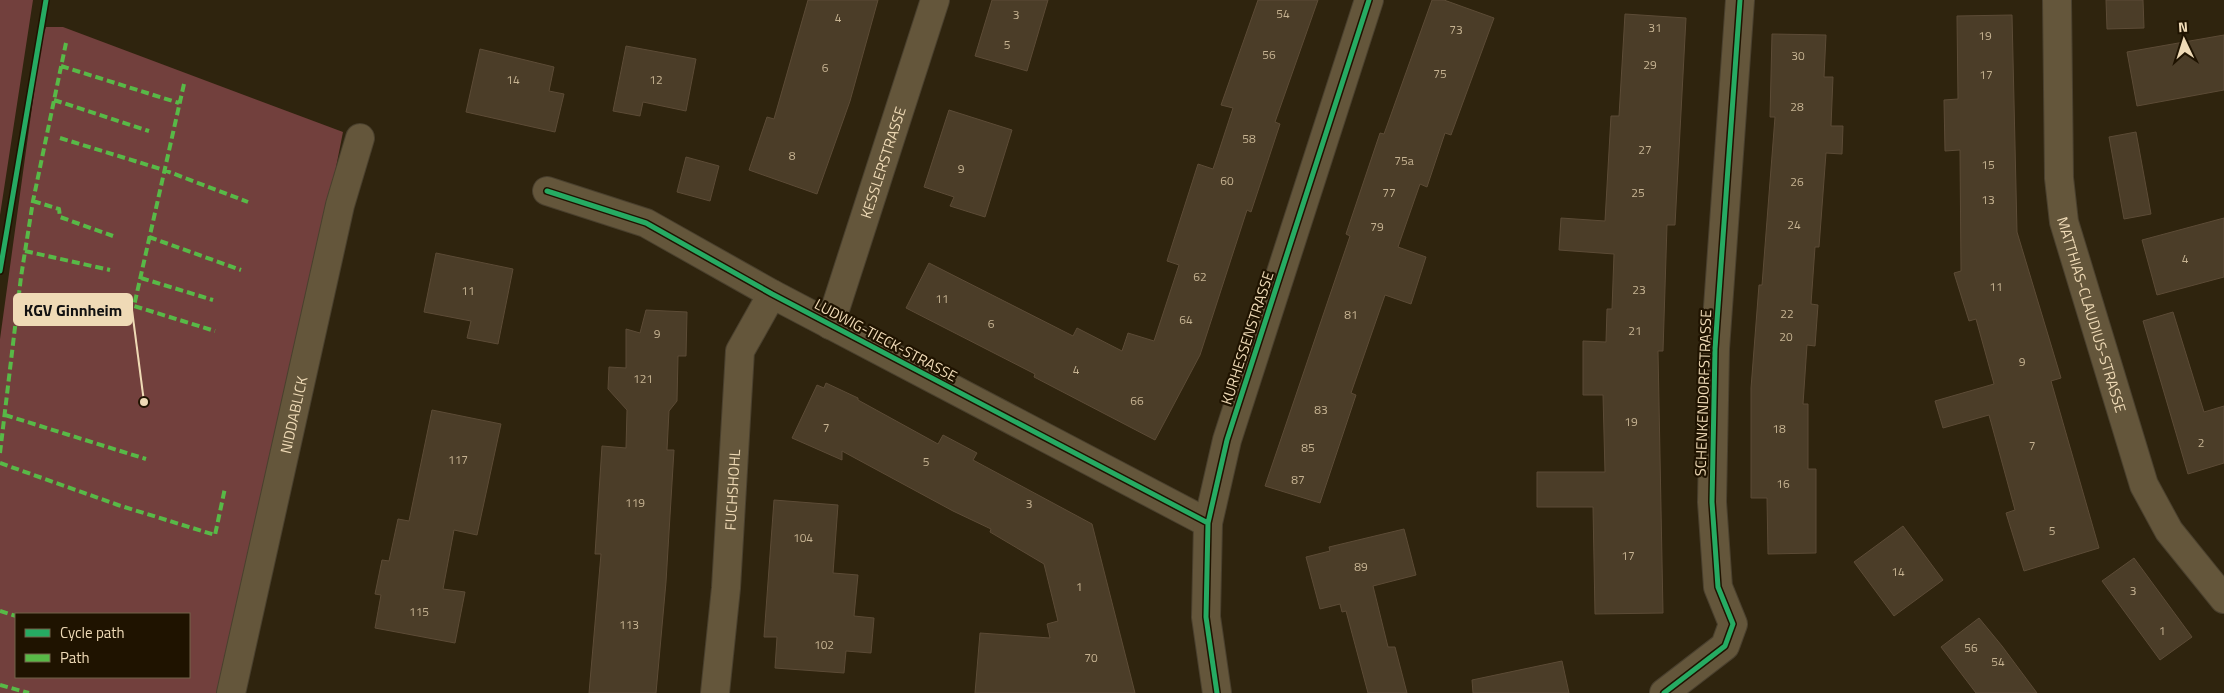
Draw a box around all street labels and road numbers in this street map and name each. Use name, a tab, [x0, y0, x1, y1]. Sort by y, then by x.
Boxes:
street label: KESSLERSTRASSE	[854, 103, 911, 221]
street label: MATTHIAS-CLAUDIUS-STRASSE	[2051, 214, 2133, 415]
street label: KURHESSENSTRASSE	[1215, 268, 1279, 408]
street label: LUDWIG-TIECK-STRASSE	[811, 293, 961, 387]
street label: SCHENKENDORFSTRASSE	[1689, 309, 1717, 477]
street label: NIDDABLICK	[273, 373, 313, 456]
street label: FUCHSHOHL	[718, 448, 746, 531]

